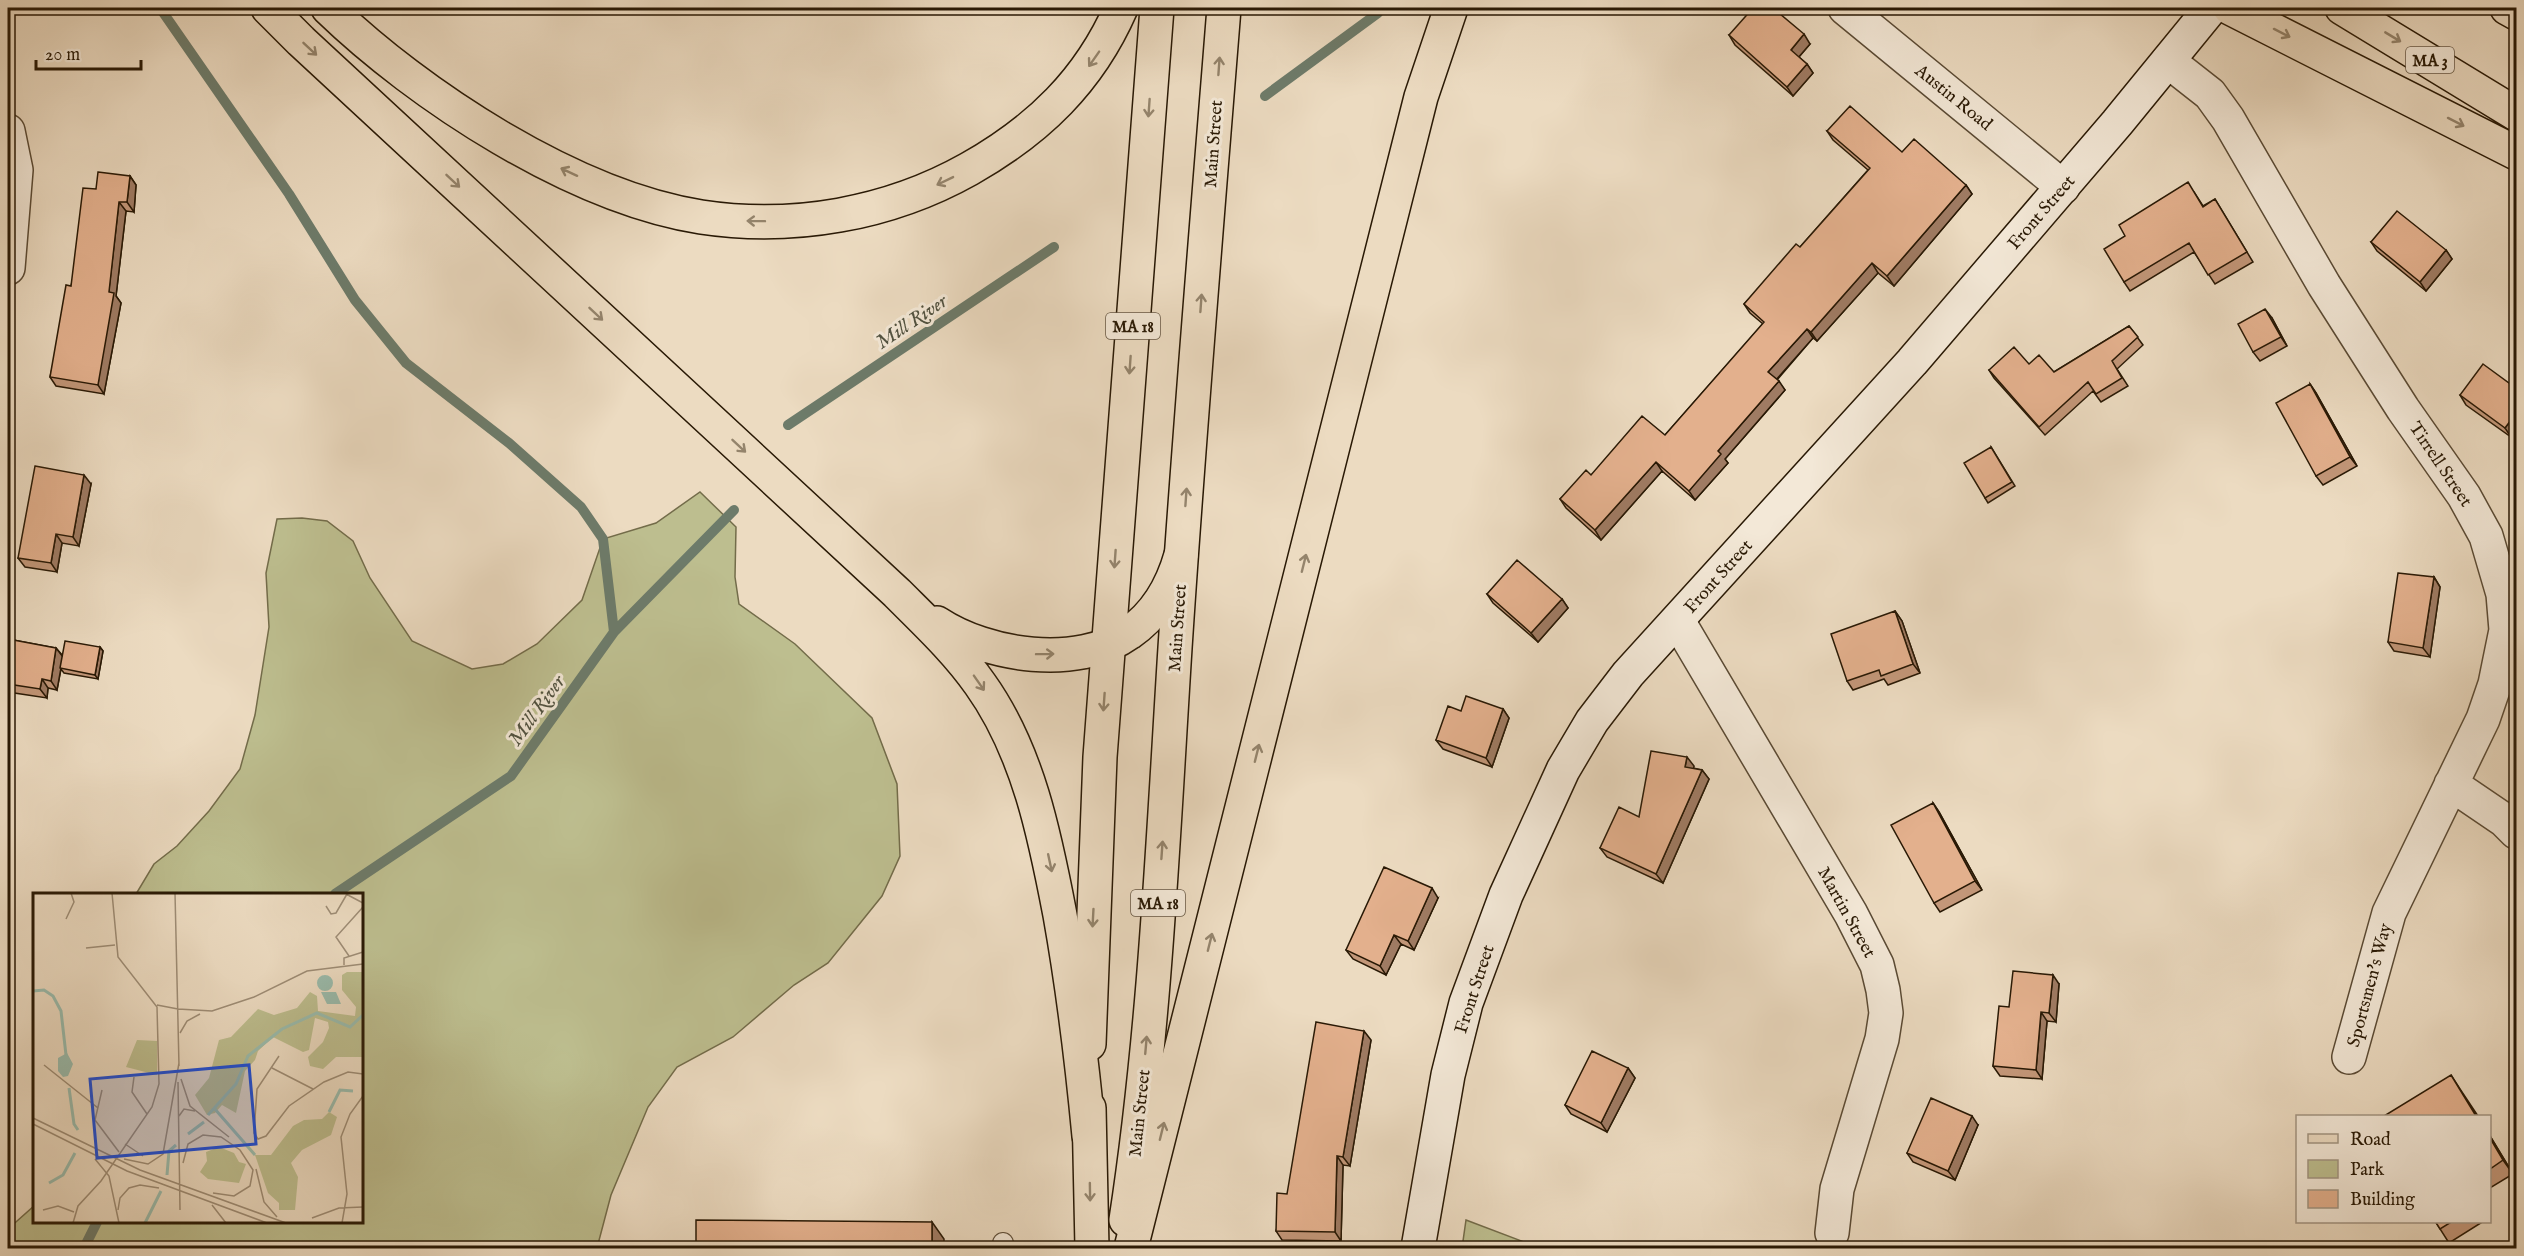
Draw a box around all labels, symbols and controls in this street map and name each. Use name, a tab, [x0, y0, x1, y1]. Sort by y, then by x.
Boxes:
one-way arrow	[2273, 28, 2291, 40]
one-way arrow	[2384, 32, 2401, 44]
scale bar	[36, 33, 141, 71]
one-way arrow	[302, 42, 317, 56]
text: 20 m	[45, 44, 80, 67]
road number: MA 3	[2406, 47, 2454, 73]
one-way arrow	[1088, 50, 1100, 67]
one-way arrow	[1214, 57, 1225, 77]
street label: Austin Road	[1909, 59, 1997, 137]
one-way arrow	[1143, 97, 1154, 117]
street label: Main Street	[1200, 100, 1229, 189]
one-way arrow	[2447, 116, 2464, 128]
one-way arrow	[561, 166, 579, 177]
street label: Front Street	[2003, 171, 2081, 255]
one-way arrow	[445, 174, 460, 188]
one-way arrow	[936, 175, 954, 187]
one-way arrow	[747, 216, 767, 227]
water label: Mill River	[871, 289, 953, 355]
one-way arrow	[1196, 293, 1207, 313]
one-way arrow	[588, 307, 603, 321]
road number: MA 18	[1106, 313, 1160, 339]
one-way arrow	[1124, 354, 1135, 374]
street label: Tirrell Street	[2403, 418, 2477, 512]
one-way arrow	[731, 439, 746, 454]
one-way arrow	[1181, 487, 1192, 507]
street label: Front Street	[1680, 535, 1758, 619]
one-way arrow	[1109, 549, 1120, 569]
one-way arrow	[1299, 554, 1311, 573]
street label: Main Street	[1164, 584, 1193, 673]
one-way arrow	[1034, 648, 1054, 660]
water label: Mill River	[503, 670, 572, 751]
one-way arrow	[973, 674, 985, 690]
one-way arrow	[1098, 692, 1109, 712]
one-way arrow	[1252, 744, 1264, 763]
one-way arrow	[1157, 841, 1168, 861]
one-way arrow	[1045, 853, 1056, 873]
street label: Martin Street	[1811, 863, 1880, 962]
road number: MA 18	[1131, 890, 1185, 916]
inset map	[33, 893, 363, 1223]
one-way arrow	[1087, 908, 1098, 928]
street label: Sportsmen's Way	[2343, 921, 2398, 1050]
one-way arrow	[1204, 933, 1216, 952]
street label: Front Street	[1450, 942, 1501, 1037]
one-way arrow	[1141, 1035, 1152, 1055]
street label: Main Street	[1124, 1068, 1157, 1158]
legend	[2296, 1115, 2491, 1223]
one-way arrow	[1156, 1122, 1168, 1141]
text: Road	[2350, 1129, 2391, 1152]
text: Park	[2350, 1159, 2385, 1182]
one-way arrow	[1084, 1182, 1096, 1202]
text: Building	[2350, 1189, 2415, 1212]

